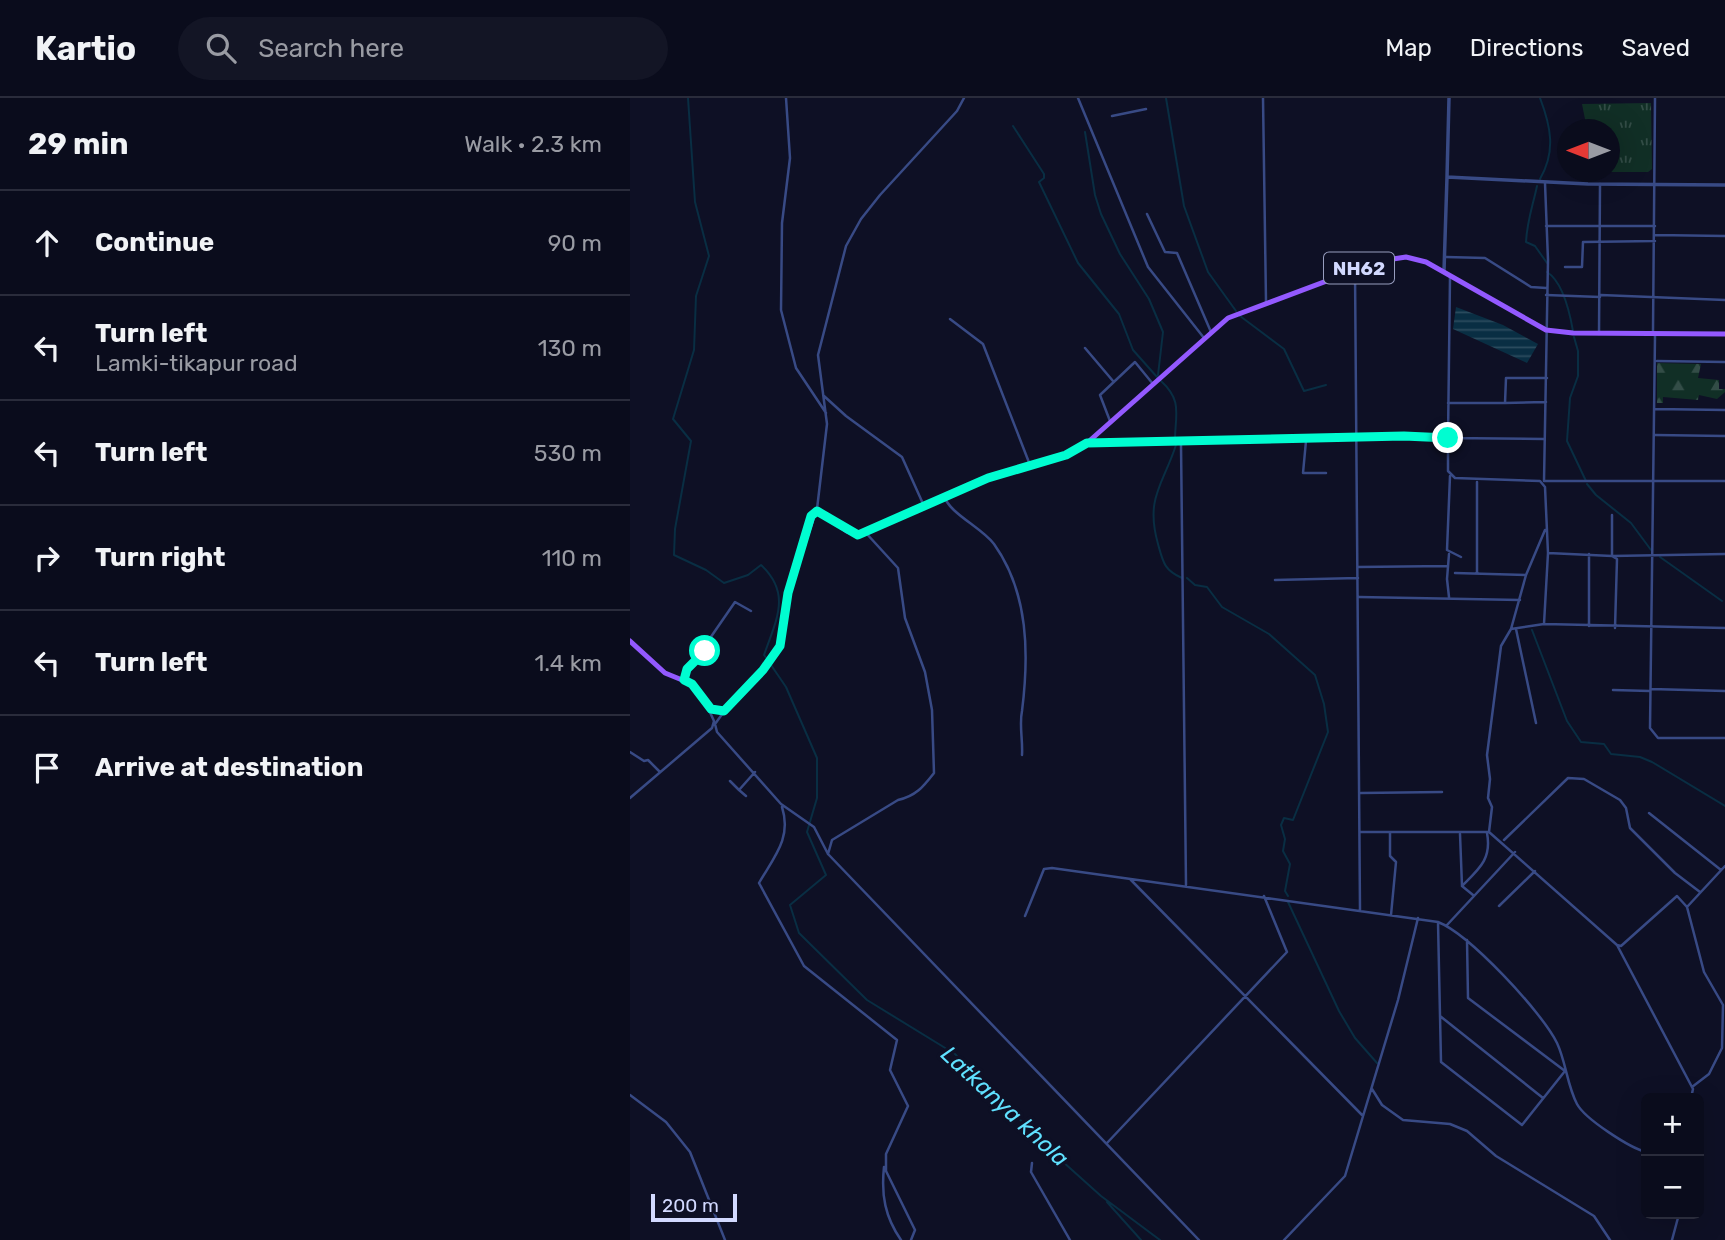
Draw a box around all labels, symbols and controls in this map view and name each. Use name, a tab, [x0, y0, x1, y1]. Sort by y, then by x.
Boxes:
search box	[178, 17, 668, 80]
text: Kartio	[35, 29, 136, 68]
icon: search	[202, 29, 240, 67]
text: Search here	[258, 33, 404, 64]
text: Map	[1385, 34, 1432, 62]
text: Directions	[1470, 34, 1583, 62]
text: Saved	[1621, 34, 1690, 62]
north arrow	[1557, 119, 1620, 182]
text: 29 min	[28, 126, 128, 162]
text: Walk · 2.3 km	[464, 130, 602, 158]
icon: ahead	[28, 224, 66, 262]
text: Continue	[95, 227, 214, 258]
text: 90 m	[548, 229, 602, 257]
road number: NH62	[1324, 252, 1394, 284]
text: Turn left	[95, 318, 207, 349]
icon: left	[28, 329, 66, 367]
text: 130 m	[538, 334, 602, 362]
text: Lamki-tikapur road	[95, 349, 298, 377]
route end	[1432, 422, 1463, 453]
icon: left	[28, 434, 66, 472]
text: Turn left	[95, 437, 207, 468]
text: 530 m	[534, 439, 602, 467]
icon: right	[28, 539, 66, 577]
text: Turn right	[95, 542, 225, 573]
text: 110 m	[542, 544, 602, 572]
route start	[689, 635, 720, 666]
icon: left	[28, 644, 66, 682]
text: Turn left	[95, 647, 207, 678]
text: 1.4 km	[534, 649, 602, 677]
icon: arrive	[28, 749, 66, 787]
text: Arrive at destination	[95, 752, 363, 783]
water label: Latkanya khola	[935, 1040, 1075, 1172]
map controls	[1641, 1093, 1704, 1219]
button: +	[1641, 1093, 1704, 1156]
button: −	[1641, 1156, 1704, 1219]
scale bar	[651, 1191, 737, 1223]
text: 200 m	[662, 1194, 719, 1217]

